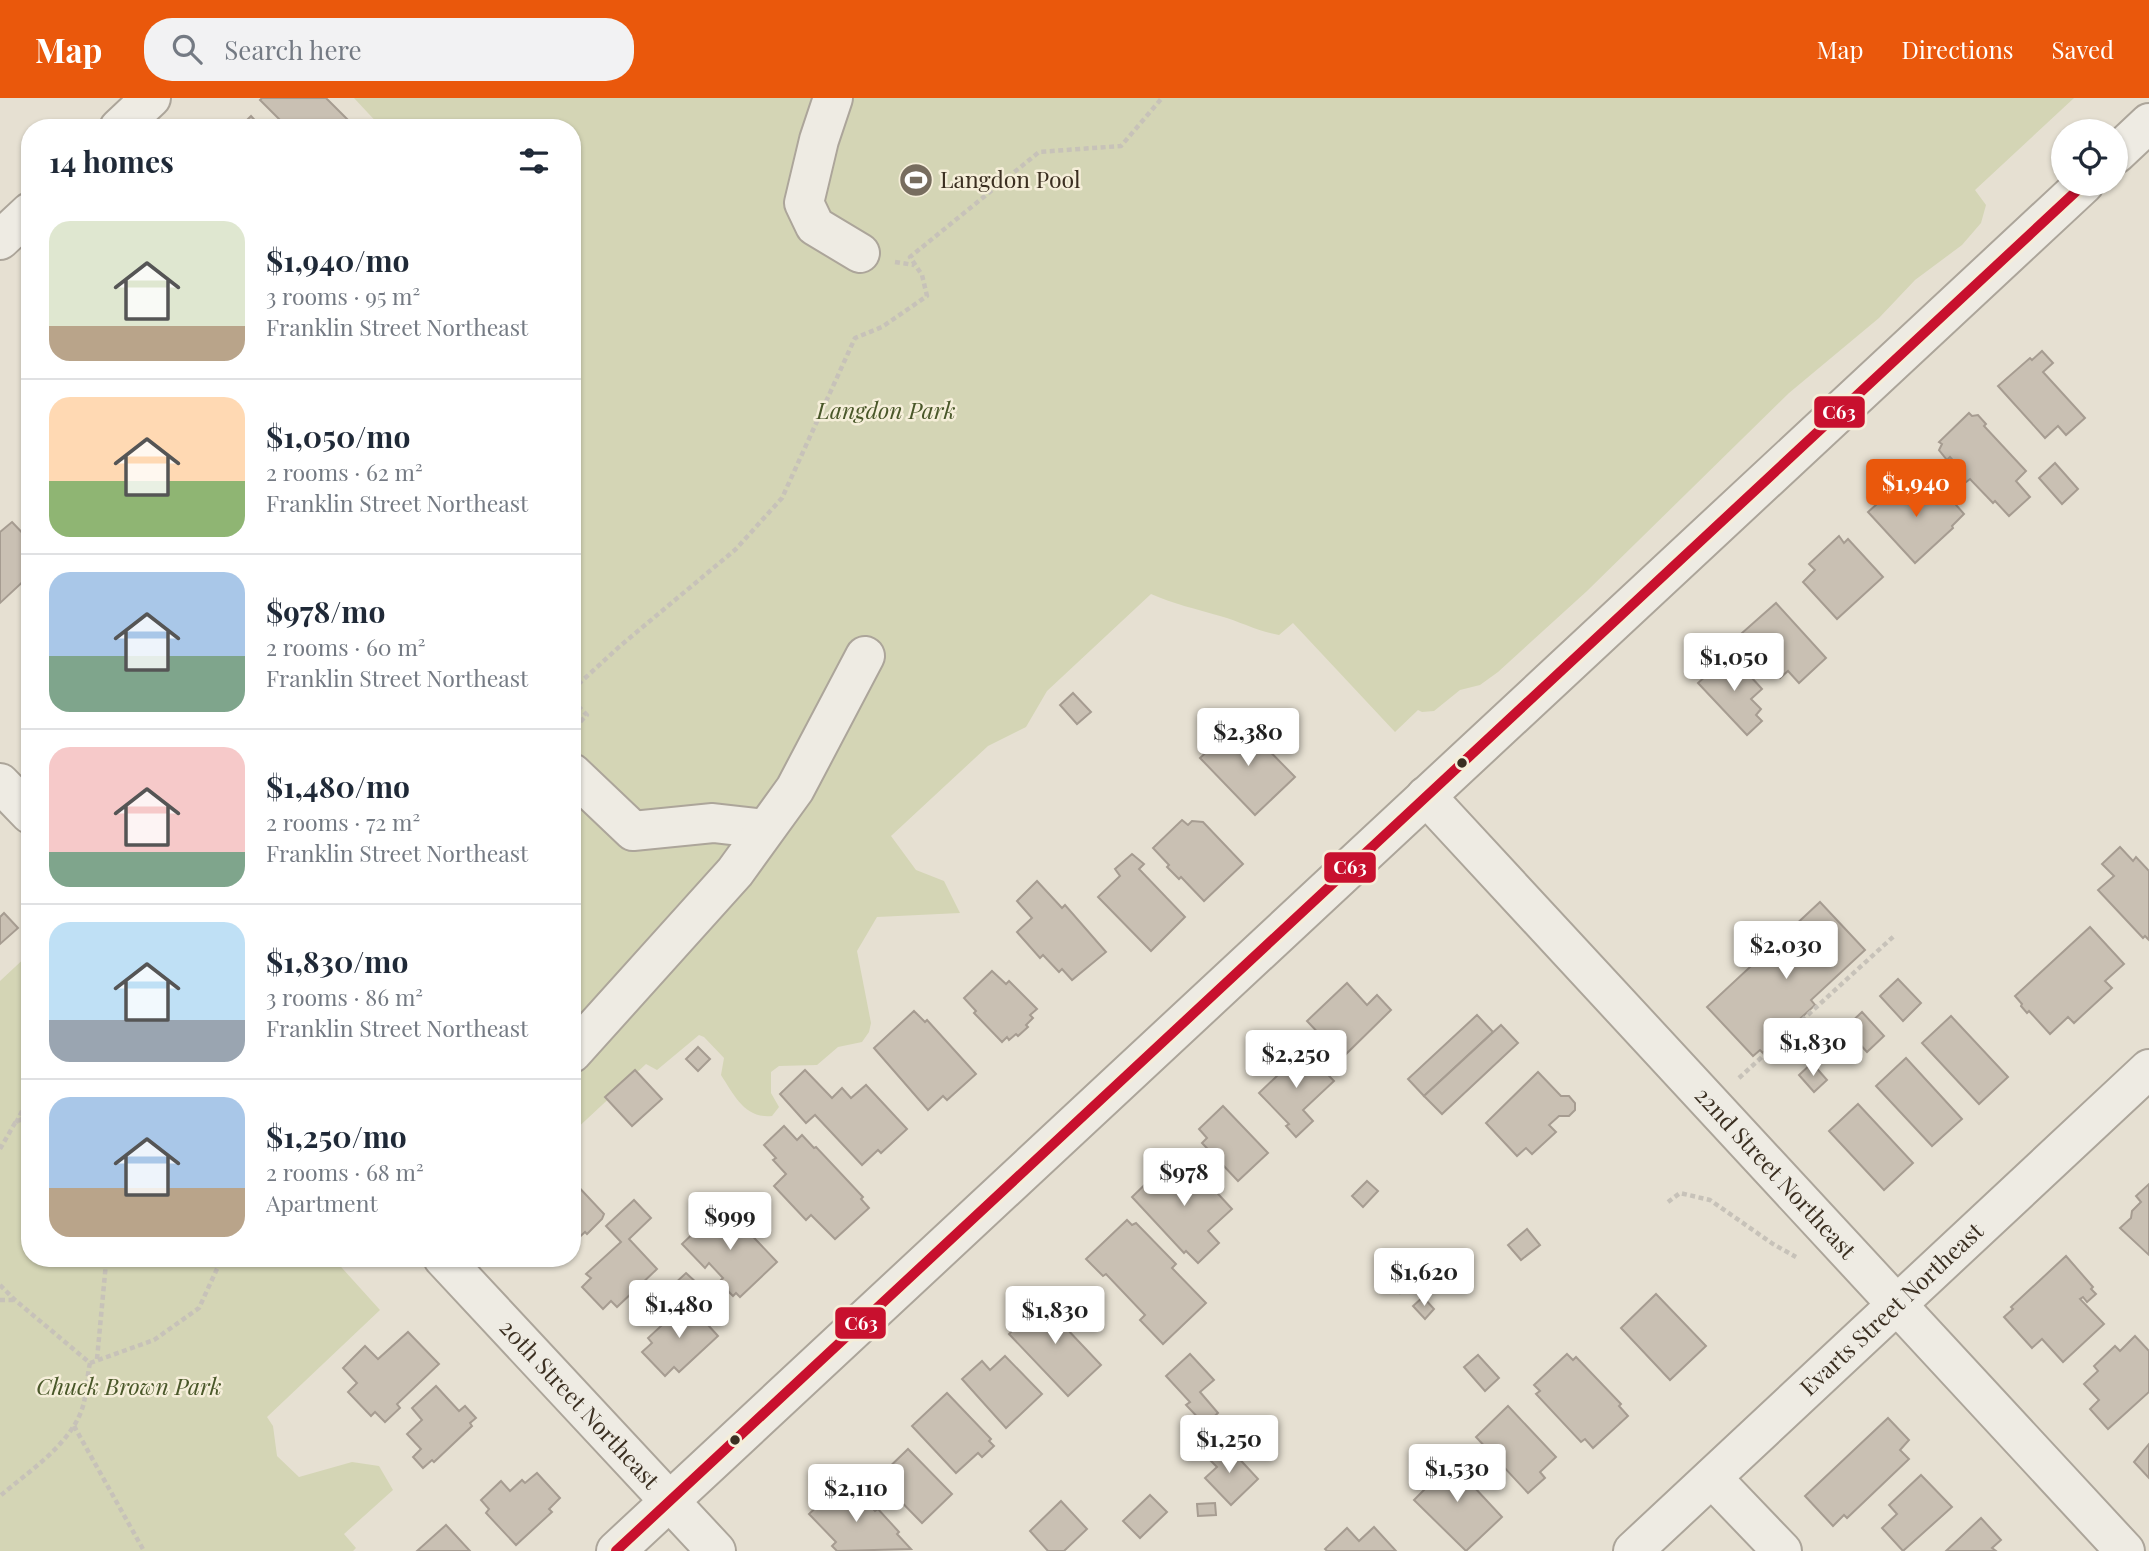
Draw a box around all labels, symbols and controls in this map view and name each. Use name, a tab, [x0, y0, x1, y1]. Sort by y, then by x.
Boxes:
search box	[144, 18, 634, 81]
text: Map	[35, 27, 102, 71]
icon: search	[168, 30, 206, 68]
text: Search here	[224, 32, 362, 67]
text: Map	[1817, 33, 1863, 65]
text: Directions	[1901, 33, 2014, 65]
text: Saved	[2052, 33, 2114, 65]
map controls	[2051, 119, 2128, 196]
button: locate	[2051, 119, 2128, 196]
text: 14 homes	[49, 141, 174, 181]
icon: filters	[515, 142, 553, 180]
sports icon: Langdon Pool	[897, 161, 935, 199]
place label: Langdon Pool	[940, 163, 1081, 194]
text: $1,940/mo	[266, 240, 410, 280]
icon: home	[105, 249, 189, 333]
text: 3 rooms · 95 m²	[266, 280, 420, 311]
text: Franklin Street Northeast	[266, 311, 528, 342]
park label: Langdon Park	[815, 394, 956, 425]
line badge: C63	[1813, 395, 1866, 429]
text: C63	[1822, 398, 1856, 424]
text: $1,050/mo	[266, 416, 410, 456]
icon: home	[105, 425, 189, 509]
text: 2 rooms · 62 m²	[266, 456, 423, 487]
pin: $1,940	[1859, 460, 1973, 519]
text: $1,940	[1882, 466, 1950, 497]
text: Franklin Street Northeast	[266, 487, 528, 518]
text: $978/mo	[266, 591, 385, 631]
icon: home	[105, 600, 189, 684]
text: 2 rooms · 60 m²	[266, 631, 426, 662]
pin: $1,050	[1677, 634, 1791, 693]
text: $1,050	[1700, 640, 1768, 671]
text: Franklin Street Northeast	[266, 662, 528, 693]
pin: $2,380	[1191, 708, 1305, 768]
text: $2,380	[1213, 715, 1283, 746]
unlabelled marker	[1455, 756, 1469, 770]
text: $1,480/mo	[266, 766, 410, 806]
icon: home	[105, 775, 189, 859]
text: 2 rooms · 72 m²	[266, 806, 420, 837]
text: Franklin Street Northeast	[266, 837, 528, 868]
line badge: C63	[1323, 851, 1377, 884]
text: C63	[1333, 853, 1367, 879]
pin: $2,030	[1729, 922, 1843, 981]
text: $2,030	[1750, 928, 1822, 959]
text: $1,830/mo	[266, 941, 408, 981]
icon: home	[105, 950, 189, 1034]
text: 3 rooms · 86 m²	[266, 981, 423, 1012]
text: Franklin Street Northeast	[266, 1012, 528, 1043]
pin: $1,830	[1756, 1018, 1870, 1078]
text: $1,830	[1780, 1025, 1846, 1056]
pin: $2,250	[1239, 1030, 1353, 1090]
text: $2,250	[1262, 1037, 1330, 1068]
street label: 22nd Street Northeast	[1689, 1079, 1864, 1265]
text: $1,250/mo	[266, 1116, 407, 1156]
icon: home	[105, 1125, 189, 1209]
pin: $978	[1143, 1148, 1225, 1208]
text: $978	[1159, 1155, 1209, 1186]
text: 2 rooms · 68 m²	[266, 1156, 424, 1187]
text: Apartment	[266, 1187, 378, 1218]
pin: $999	[689, 1192, 771, 1252]
text: $999	[704, 1199, 756, 1230]
street label: Evarts Street Northeast	[1792, 1214, 1990, 1402]
pin: $1,620	[1367, 1248, 1481, 1308]
text: $1,620	[1390, 1255, 1458, 1286]
pin: $1,480	[622, 1280, 736, 1340]
pin: $1,830	[998, 1286, 1112, 1346]
text: $1,480	[645, 1287, 713, 1318]
text: $1,830	[1022, 1293, 1088, 1324]
line badge: C63	[834, 1306, 887, 1340]
text: C63	[844, 1309, 878, 1335]
street label: 20th Street Northeast	[494, 1312, 668, 1495]
park label: Chuck Brown Park	[36, 1370, 222, 1401]
pin: $1,250	[1172, 1416, 1286, 1475]
text: $1,250	[1196, 1422, 1262, 1453]
unlabelled marker	[728, 1433, 742, 1447]
pin: $1,530	[1400, 1444, 1514, 1504]
text: $1,530	[1425, 1451, 1489, 1482]
pin: $2,110	[799, 1464, 913, 1524]
text: $2,110	[824, 1471, 888, 1502]

